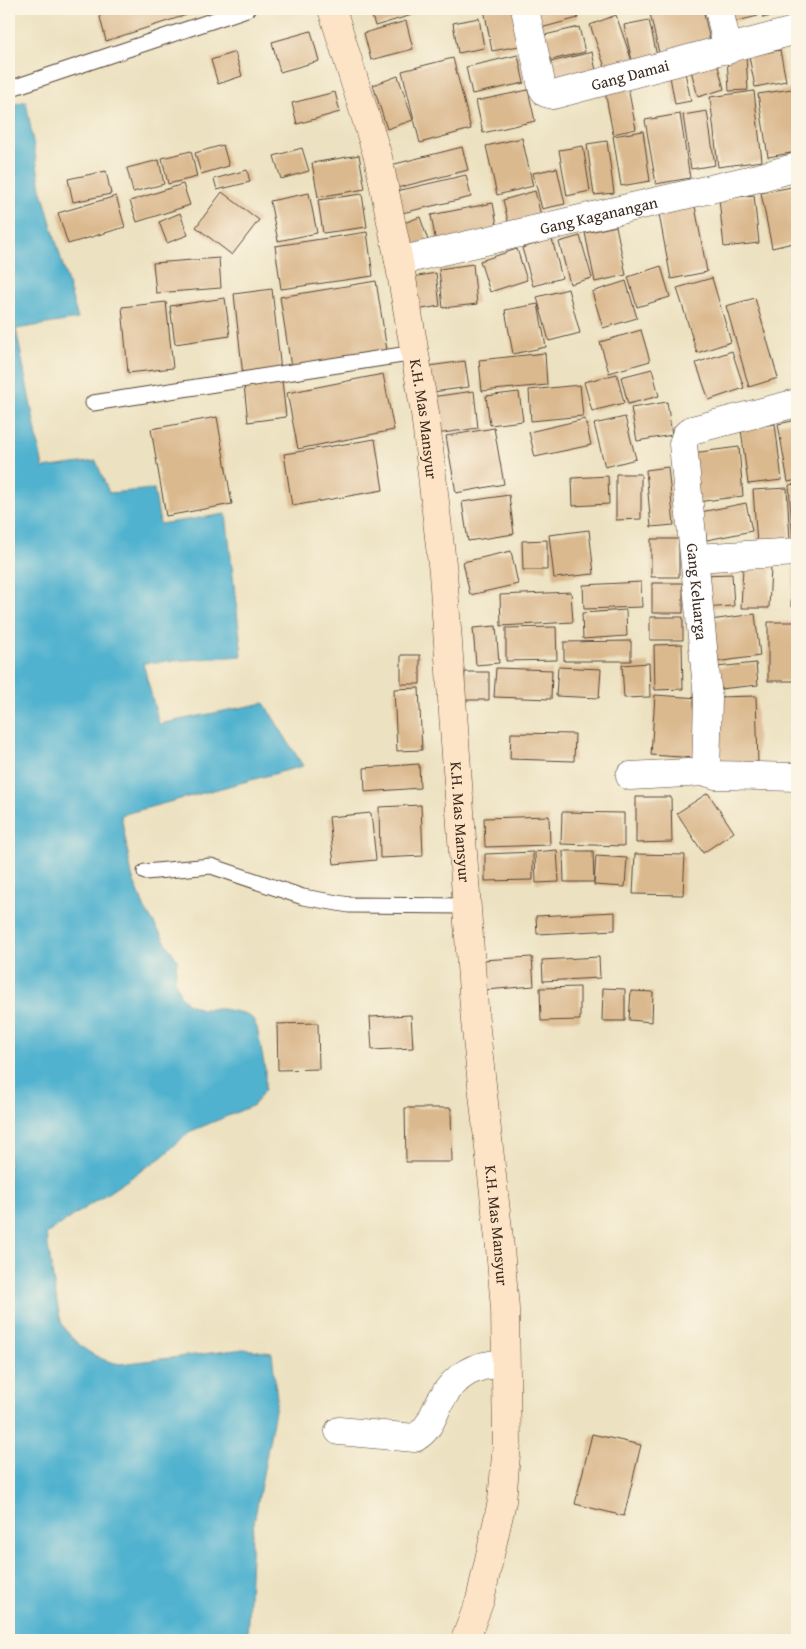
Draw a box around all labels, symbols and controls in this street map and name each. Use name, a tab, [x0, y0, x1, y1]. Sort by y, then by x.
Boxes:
street label: Gang Damai	[588, 52, 672, 96]
street label: Gang Kaganangan	[538, 190, 660, 240]
street label: K.H. Mas Mansyur	[404, 357, 444, 481]
street label: Gang Keluarga	[681, 542, 714, 642]
street label: K.H. Mas Mansyur	[445, 761, 477, 884]
street label: K.H. Mas Mansyur	[479, 1164, 515, 1287]

